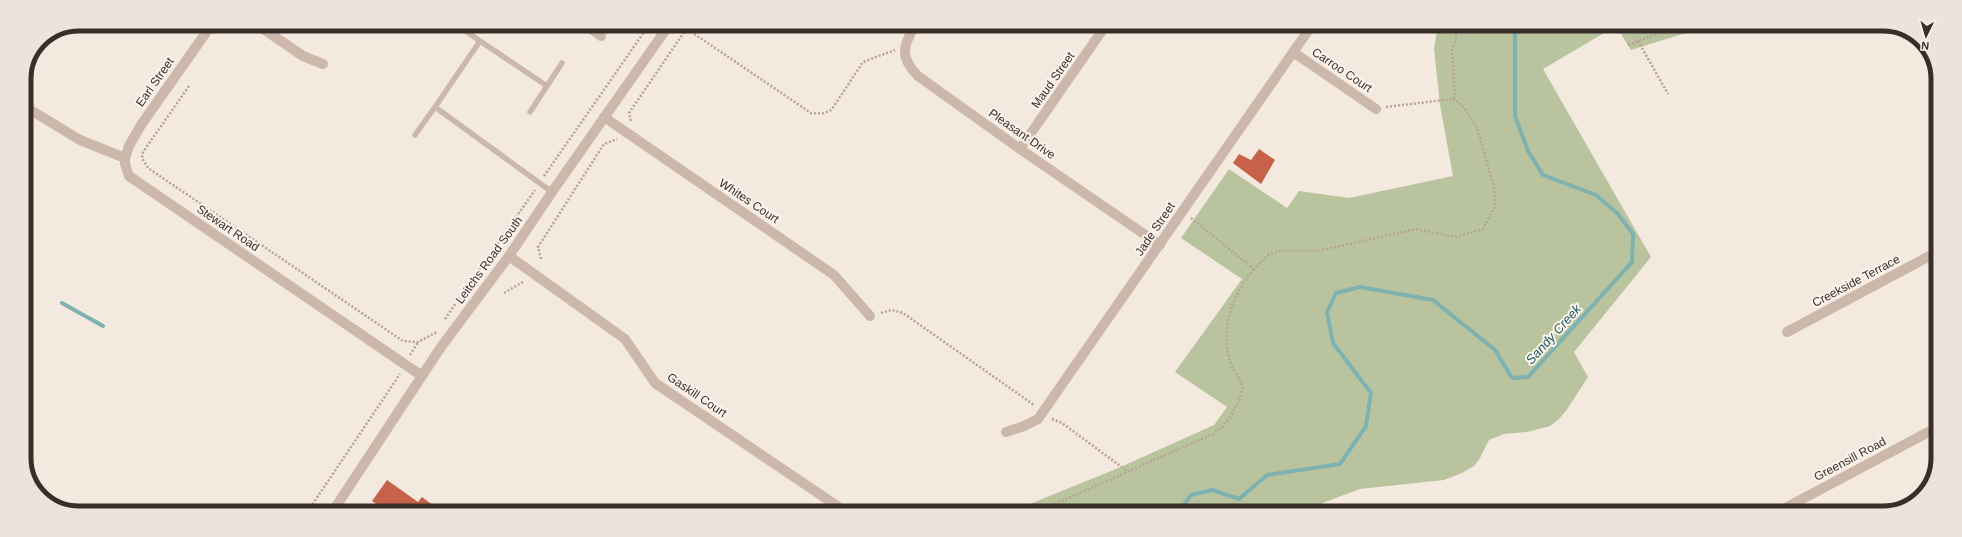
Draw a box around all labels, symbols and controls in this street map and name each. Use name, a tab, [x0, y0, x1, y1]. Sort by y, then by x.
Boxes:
north arrow	[1906, 16, 1946, 56]
text: N	[1921, 40, 1930, 52]
street label: Carroo Court	[1309, 45, 1375, 96]
street label: Maud Street	[1029, 49, 1078, 111]
street label: Earl Street	[133, 54, 177, 109]
street label: Pleasant Drive	[986, 106, 1058, 162]
street label: Whites Court	[716, 176, 782, 227]
street label: Jade Street	[1132, 199, 1178, 258]
street label: Stewart Road	[194, 202, 262, 254]
street label: Leitchs Road South	[453, 214, 525, 306]
street label: Creekside Terrace	[1810, 252, 1902, 310]
water label: Sandy Creek	[1523, 300, 1585, 367]
street label: Gaskill Court	[665, 370, 730, 420]
street label: Greensill Road	[1812, 434, 1888, 484]

